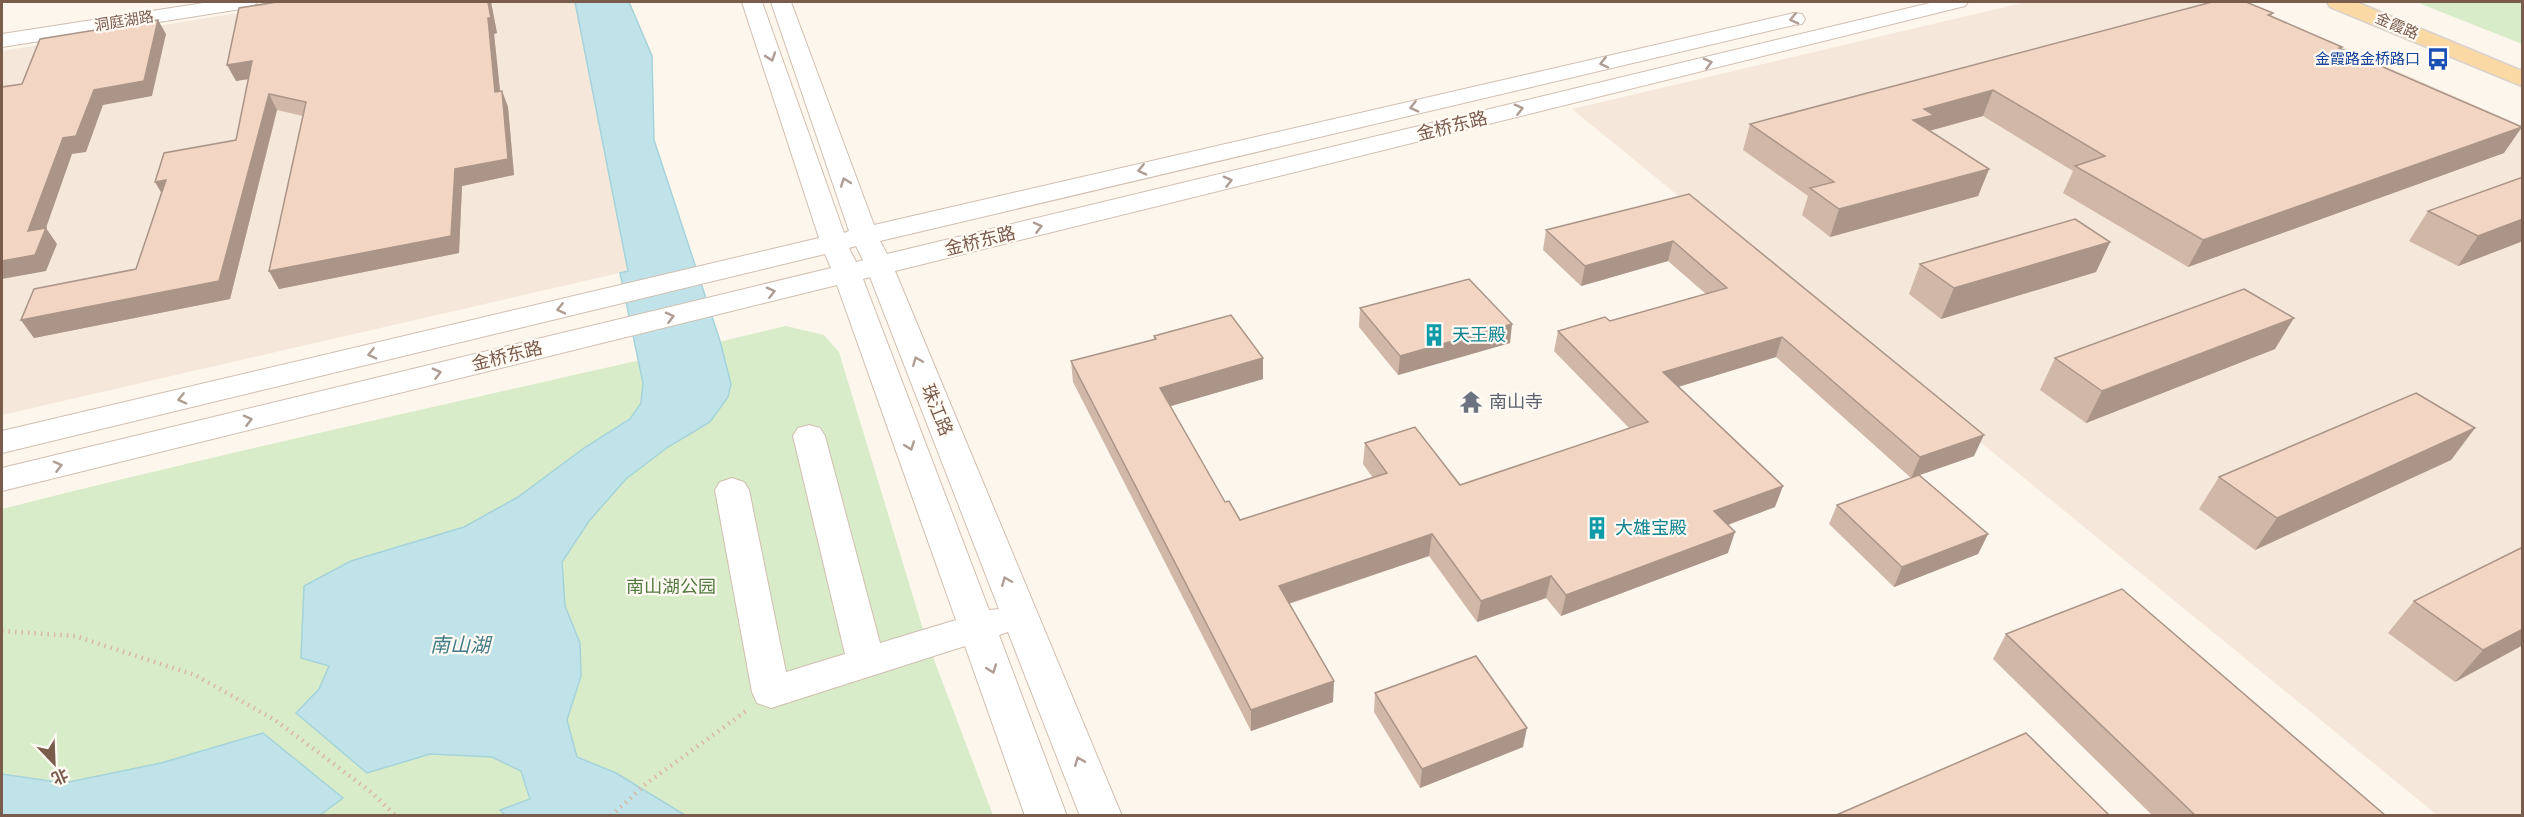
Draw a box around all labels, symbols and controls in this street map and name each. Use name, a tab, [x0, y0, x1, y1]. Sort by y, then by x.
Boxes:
street label: 洞庭湖路	[93, 5, 155, 36]
street label: 金霞路	[2372, 7, 2422, 44]
one-way arrow	[1789, 12, 1799, 25]
bus stop icon: 金霞路金桥路口	[2425, 46, 2451, 72]
place label: 金霞路金桥路口	[2315, 48, 2420, 69]
one-way arrow	[764, 51, 776, 62]
one-way arrow	[1599, 56, 1609, 69]
one-way arrow	[1703, 57, 1713, 70]
one-way arrow	[1409, 100, 1419, 113]
one-way arrow	[1514, 103, 1524, 116]
street label: 金桥东路	[1414, 105, 1490, 146]
one-way arrow	[1137, 163, 1147, 176]
one-way arrow	[1222, 175, 1232, 188]
one-way arrow	[839, 177, 852, 187]
street label: 金桥东路	[942, 220, 1018, 261]
one-way arrow	[1033, 221, 1043, 234]
one-way arrow	[766, 286, 776, 299]
one-way arrow	[556, 301, 566, 314]
one-way arrow	[664, 311, 674, 324]
building icon: 天王殿	[1421, 322, 1447, 348]
place label: 天王殿	[1452, 322, 1506, 347]
street label: 金桥东路	[469, 335, 545, 376]
one-way arrow	[367, 347, 377, 360]
one-way arrow	[912, 356, 925, 366]
one-way arrow	[432, 368, 442, 381]
street label: 珠江路	[916, 380, 959, 440]
temple icon: 南山寺	[1458, 389, 1484, 415]
place label: 南山寺	[1489, 389, 1543, 414]
one-way arrow	[177, 392, 187, 405]
one-way arrow	[243, 414, 253, 427]
one-way arrow	[903, 441, 916, 451]
one-way arrow	[53, 461, 63, 474]
building icon: 大雄宝殿	[1584, 515, 1610, 541]
place label: 大雄宝殿	[1615, 515, 1687, 540]
park label: 南山湖公园	[626, 574, 716, 599]
one-way arrow	[1001, 576, 1013, 587]
water label: 南山湖	[430, 631, 493, 658]
one-way arrow	[985, 663, 997, 674]
north arrow	[24, 733, 84, 793]
one-way arrow	[1074, 756, 1086, 767]
text: 北	[48, 764, 72, 790]

